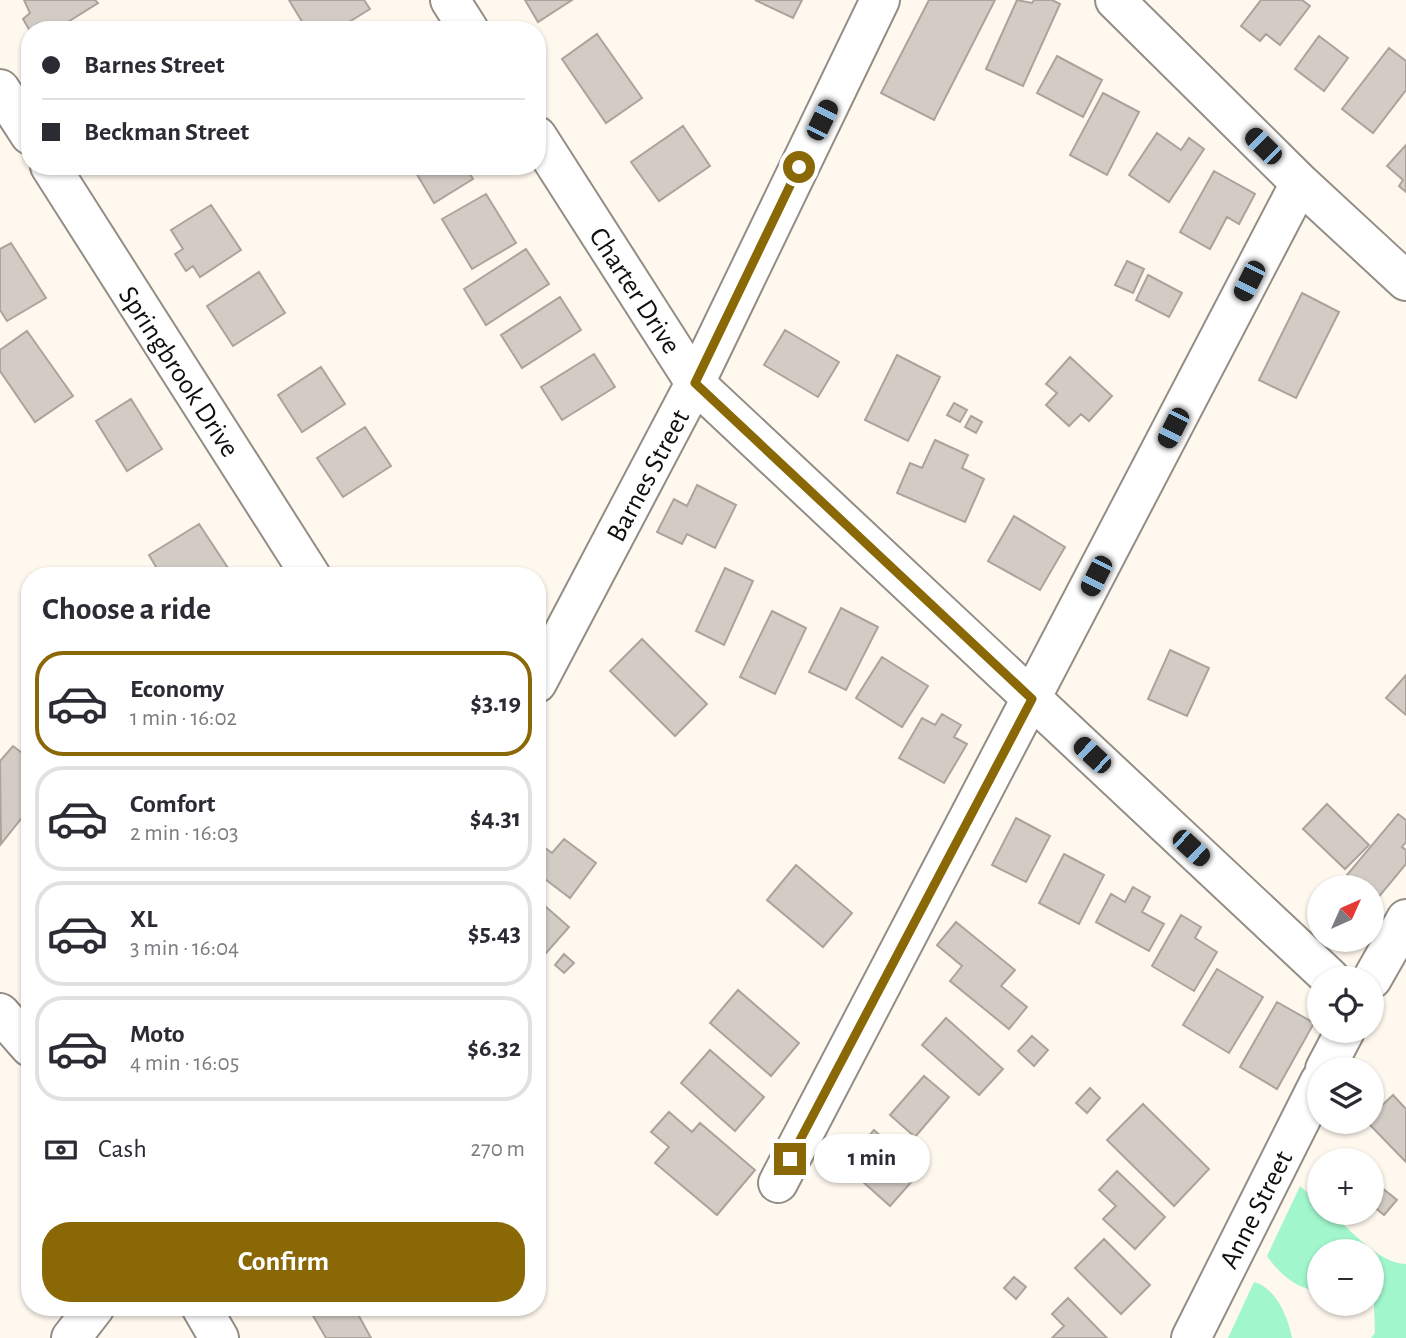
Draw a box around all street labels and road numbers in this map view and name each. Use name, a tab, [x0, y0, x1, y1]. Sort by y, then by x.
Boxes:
street label: Charter Drive	[583, 223, 685, 359]
street label: Springbrook Drive	[113, 282, 244, 462]
street label: Barnes Street	[602, 405, 695, 547]
street label: Anne Street	[1215, 1146, 1298, 1273]

